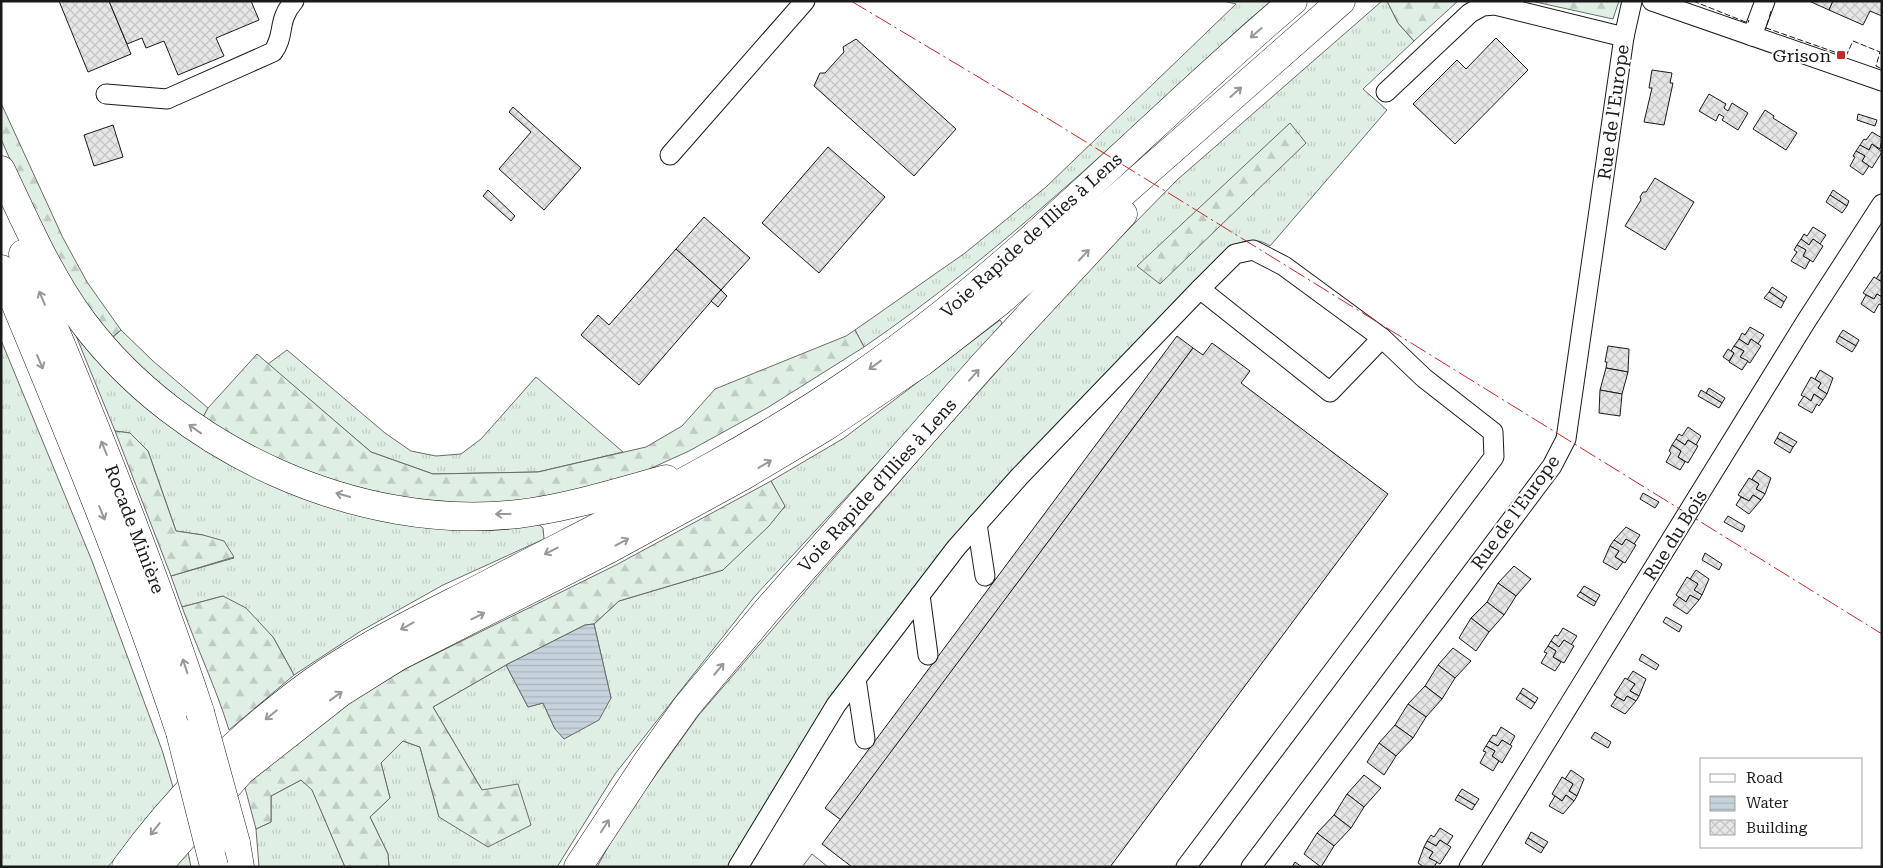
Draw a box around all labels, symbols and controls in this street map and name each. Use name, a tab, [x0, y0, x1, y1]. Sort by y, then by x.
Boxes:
one-way arrow	[1250, 27, 1263, 39]
street label: Rue de l'Europe	[1593, 43, 1633, 181]
place label: Grison	[1773, 45, 1831, 66]
marker: Grison	[1835, 49, 1847, 61]
one-way arrow	[1230, 86, 1243, 97]
street label: Voie Rapide de Illies à Lens	[936, 148, 1126, 322]
one-way arrow	[1078, 248, 1090, 261]
one-way arrow	[36, 291, 46, 306]
one-way arrow	[36, 354, 46, 369]
one-way arrow	[869, 359, 882, 370]
one-way arrow	[969, 368, 980, 381]
street label: Voie Rapide d’Illies à Lens	[794, 394, 960, 576]
one-way arrow	[189, 424, 203, 434]
one-way arrow	[99, 441, 108, 456]
street label: Rue de l'Europe	[1466, 451, 1564, 573]
one-way arrow	[757, 458, 771, 468]
street label: Rocade Minière	[101, 462, 169, 596]
street label: Rue du Bois	[1639, 486, 1711, 584]
one-way arrow	[335, 490, 351, 500]
one-way arrow	[98, 505, 107, 520]
one-way arrow	[496, 510, 512, 519]
one-way arrow	[615, 537, 630, 547]
one-way arrow	[544, 547, 559, 556]
one-way arrow	[470, 611, 485, 621]
one-way arrow	[399, 621, 414, 631]
one-way arrow	[180, 659, 189, 674]
one-way arrow	[713, 663, 724, 676]
one-way arrow	[329, 690, 342, 701]
one-way arrow	[264, 709, 277, 720]
legend	[1700, 758, 1863, 848]
text: Road	[1746, 769, 1783, 787]
text: Water	[1746, 794, 1788, 812]
one-way arrow	[599, 819, 610, 833]
text: Building	[1746, 819, 1808, 837]
one-way arrow	[150, 822, 161, 835]

